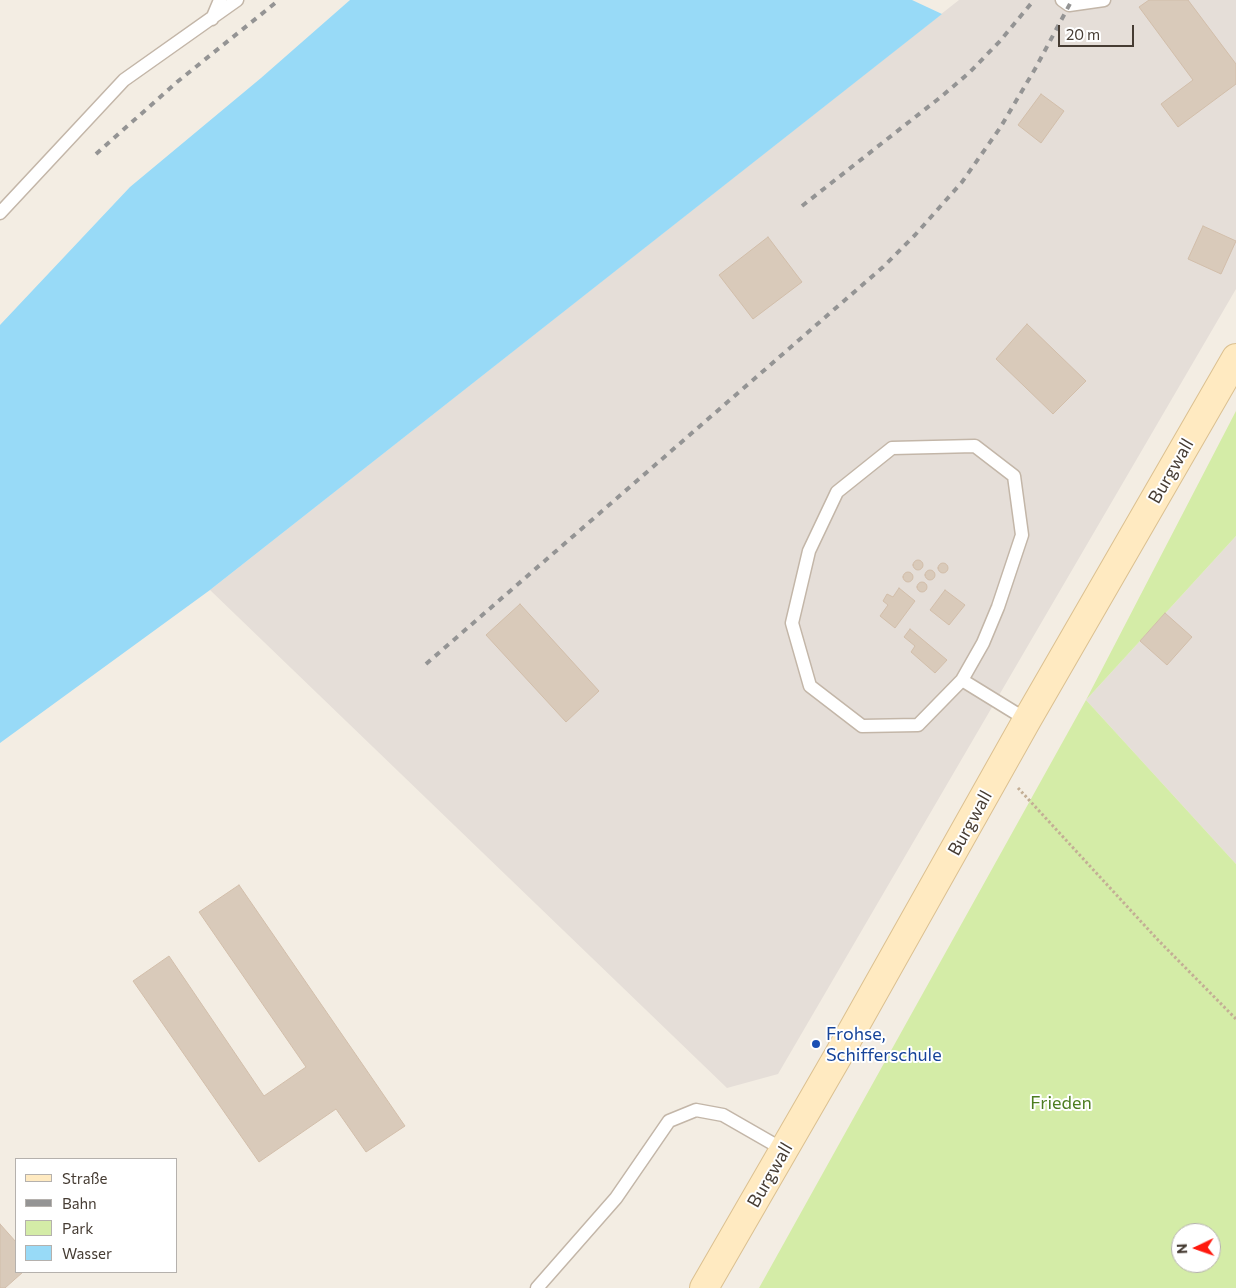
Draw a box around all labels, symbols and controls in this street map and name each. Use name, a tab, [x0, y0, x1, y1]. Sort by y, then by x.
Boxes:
scale bar	[1061, 15, 1137, 47]
text: 20 m	[1066, 25, 1100, 43]
street label: Burgwall	[1144, 435, 1198, 507]
street label: Burgwall	[943, 787, 997, 859]
place label: Frohse, Schifferschule	[826, 1023, 942, 1066]
marker: Frohse, Schifferschule	[810, 1038, 822, 1050]
park label: Frieden	[1030, 1092, 1092, 1114]
street label: Burgwall	[743, 1139, 797, 1211]
legend	[15, 1158, 178, 1273]
text: Straße	[62, 1169, 108, 1187]
text: Bahn	[62, 1194, 97, 1212]
text: Park	[62, 1219, 93, 1237]
north arrow	[1171, 1223, 1221, 1273]
text: N	[1173, 1243, 1190, 1254]
text: Wasser	[62, 1244, 112, 1262]

